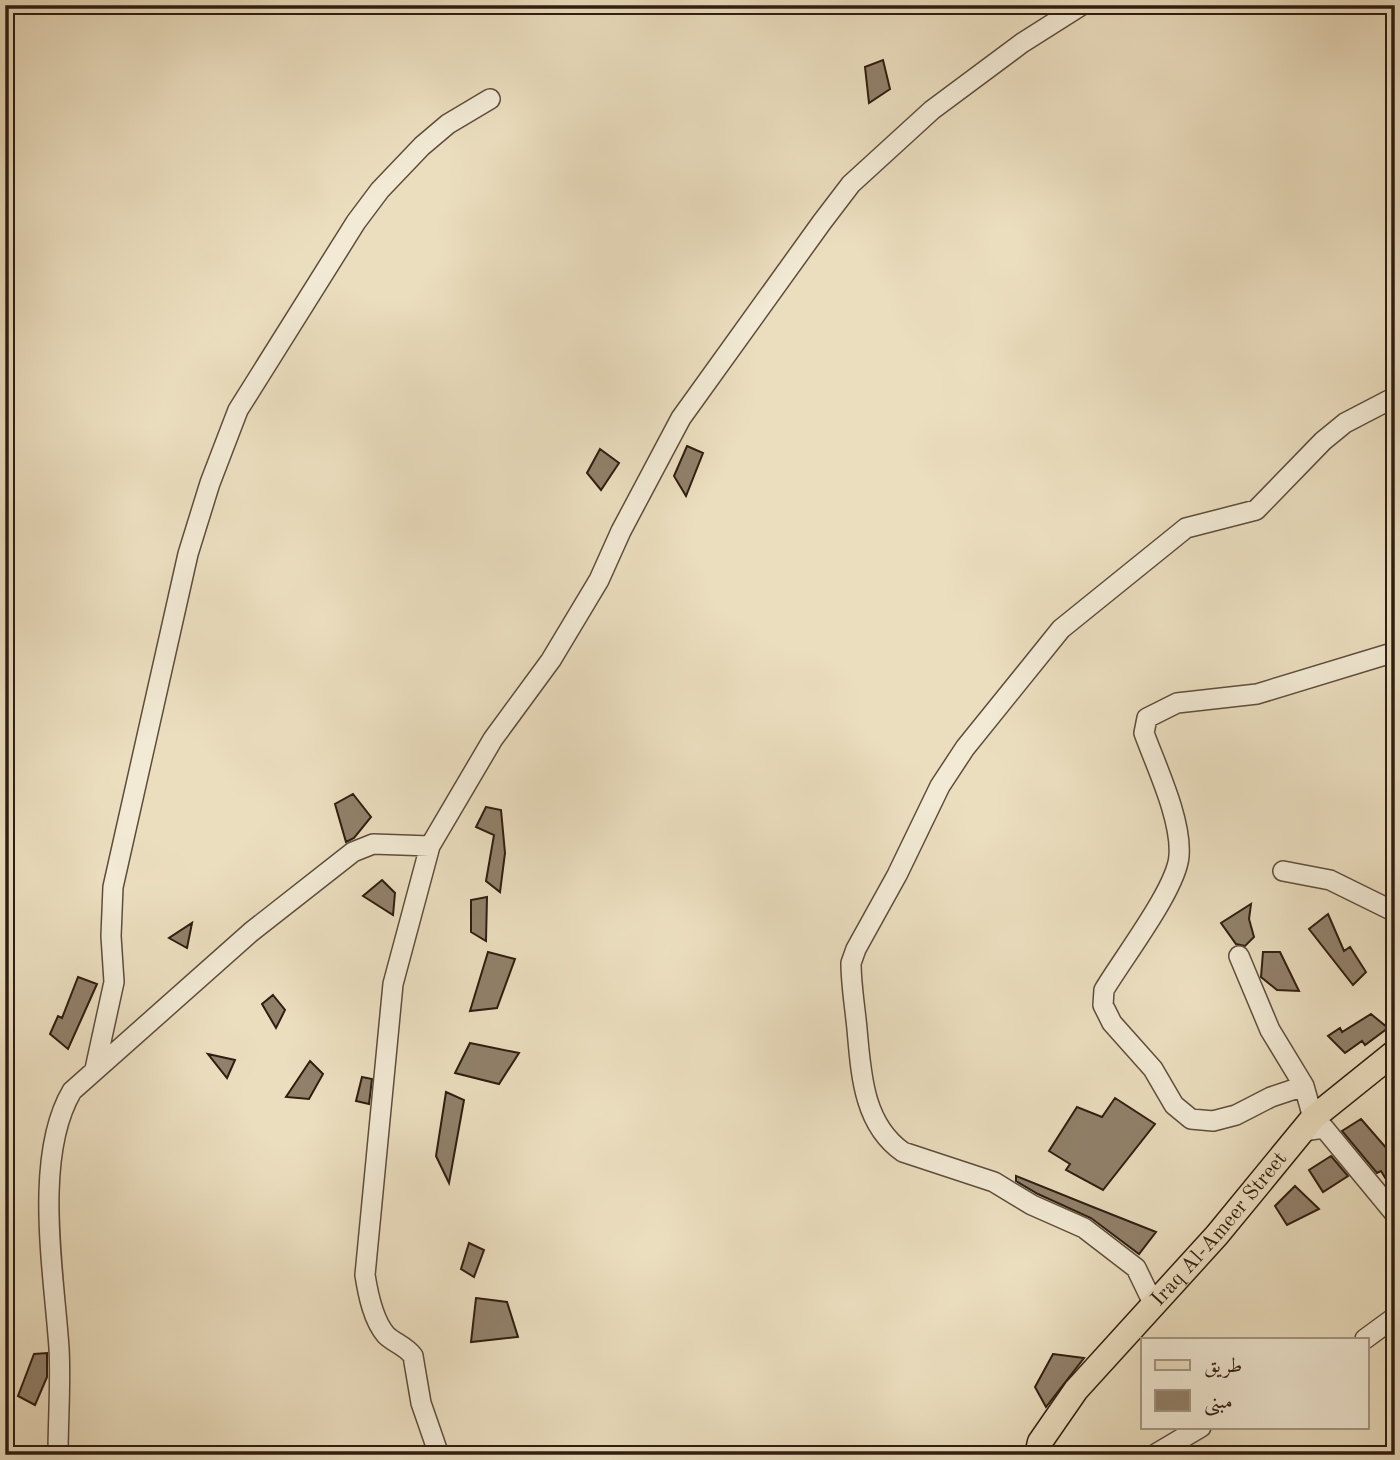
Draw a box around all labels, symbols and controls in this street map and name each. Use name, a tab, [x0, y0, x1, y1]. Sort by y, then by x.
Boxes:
street label: Iraq Al-Ameer Street	[1147, 1148, 1291, 1310]
legend	[1141, 1338, 1368, 1428]
text: طريق	[1204, 1356, 1242, 1378]
text: مبنى	[1204, 1392, 1233, 1416]

